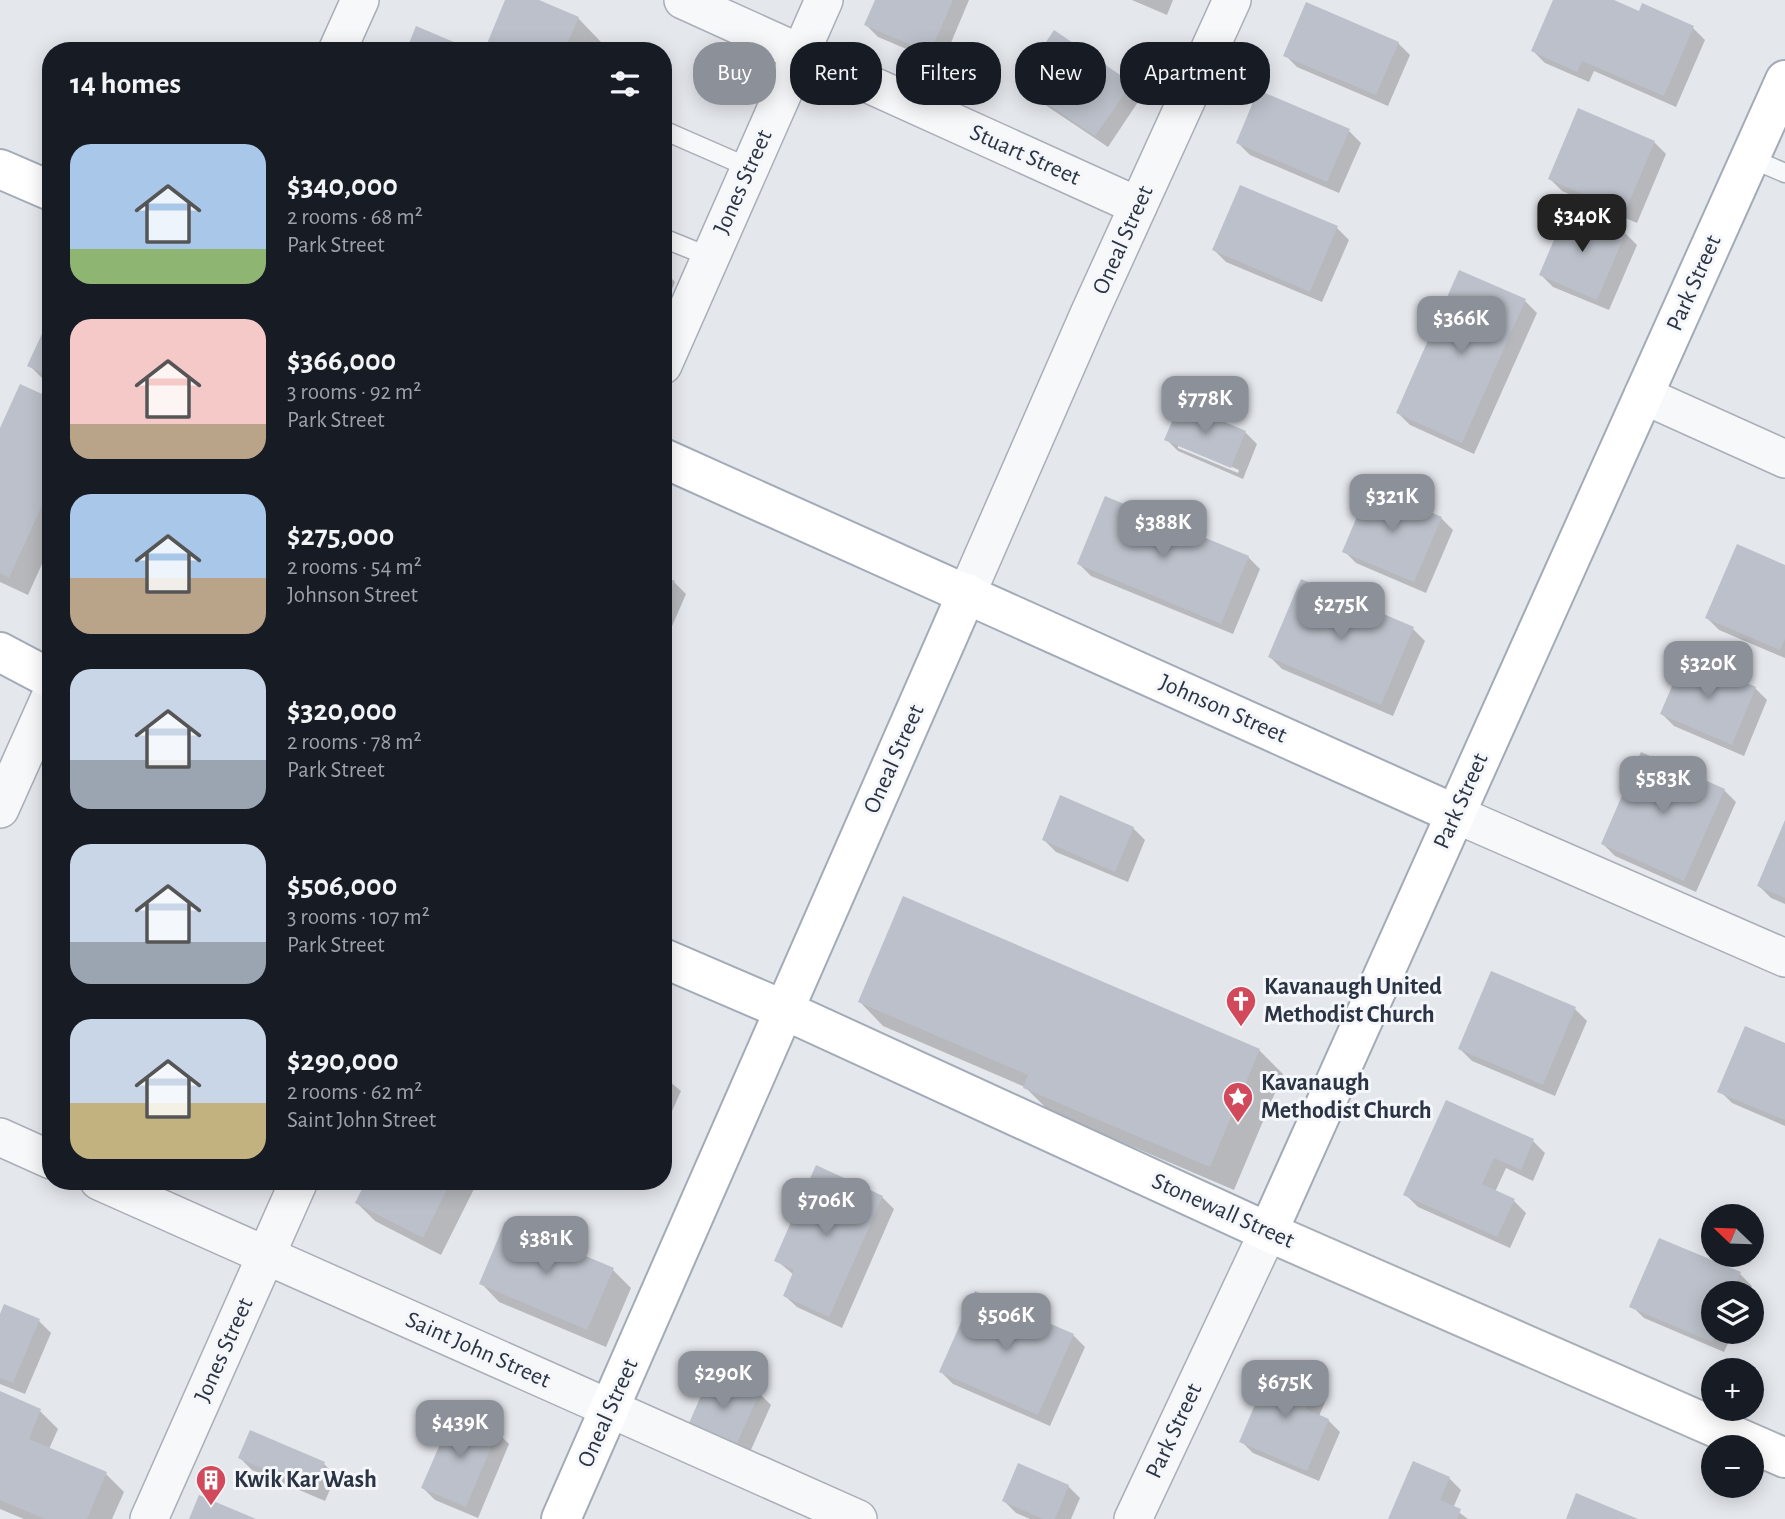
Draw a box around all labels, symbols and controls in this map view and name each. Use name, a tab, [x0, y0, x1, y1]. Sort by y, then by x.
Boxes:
chip: Buy	[693, 42, 776, 105]
chip: Rent	[790, 42, 882, 105]
chip: Filters	[896, 42, 1001, 105]
chip: New	[1015, 42, 1106, 105]
chip: Apartment	[1120, 42, 1270, 105]
icon: filters	[606, 65, 644, 103]
text: 14 homes	[70, 69, 181, 99]
street label: Stuart Street	[966, 120, 1084, 190]
street label: Jones Street	[709, 126, 777, 238]
text: $340,000	[287, 171, 398, 201]
icon: home	[126, 172, 210, 256]
street label: Oneal Street	[1088, 182, 1158, 298]
pin: $340K	[1533, 194, 1631, 254]
text: $340K	[1553, 205, 1611, 228]
text: 2 rooms · 68 m²	[287, 206, 423, 229]
street label: Park Street	[1662, 231, 1726, 334]
text: Park Street	[287, 234, 385, 257]
pin: $366K	[1412, 296, 1510, 356]
text: $366K	[1433, 307, 1489, 330]
text: $366,000	[287, 346, 396, 376]
icon: home	[126, 347, 210, 431]
pin: $778K	[1156, 376, 1254, 436]
text: 3 rooms · 92 m²	[287, 381, 421, 404]
text: $778K	[1178, 387, 1233, 410]
text: Park Street	[287, 409, 385, 432]
pin: $321K	[1343, 475, 1441, 534]
text: $321K	[1366, 485, 1418, 508]
pin: $388K	[1114, 500, 1212, 560]
text: $388K	[1135, 511, 1191, 534]
text: $275,000	[287, 521, 394, 551]
icon: home	[126, 522, 210, 606]
text: 2 rooms · 54 m²	[287, 556, 422, 579]
pin: $275K	[1292, 582, 1390, 642]
text: Johnson Street	[287, 584, 418, 607]
text: $275K	[1314, 593, 1368, 616]
pin: $320K	[1659, 642, 1757, 701]
text: $320K	[1680, 652, 1736, 675]
street label: Johnson Street	[1156, 670, 1291, 748]
text: $320,000	[287, 696, 397, 726]
icon: home	[126, 697, 210, 781]
street label: Oneal Street	[859, 701, 929, 817]
text: 2 rooms · 78 m²	[287, 731, 422, 754]
street label: Park Street	[1429, 749, 1493, 852]
pin: $583K	[1614, 756, 1712, 816]
text: Park Street	[287, 759, 385, 782]
text: $583K	[1636, 767, 1690, 790]
text: $506,000	[287, 871, 397, 901]
icon: home	[126, 872, 210, 956]
text: 3 rooms · 107 m²	[287, 906, 430, 929]
text: Park Street	[287, 934, 385, 957]
place label: Kavanaugh United Methodist Church	[1264, 975, 1442, 1027]
church icon: Kavanaugh United Methodist Church	[1224, 984, 1258, 1028]
text: $290,000	[287, 1046, 399, 1076]
icon: home	[126, 1047, 210, 1131]
place label: Kavanaugh Methodist Church	[1261, 1071, 1432, 1123]
place icon: Kavanaugh Methodist Church	[1221, 1080, 1255, 1124]
text: 2 rooms · 62 m²	[287, 1081, 422, 1104]
text: Saint John Street	[287, 1109, 436, 1132]
street label: Stonewall Street	[1148, 1169, 1298, 1253]
pin: $706K	[777, 1178, 875, 1238]
text: $706K	[798, 1189, 854, 1212]
north arrow	[1701, 1204, 1764, 1267]
map controls	[1701, 1204, 1764, 1498]
pin: $381K	[497, 1216, 595, 1276]
text: $381K	[519, 1227, 573, 1250]
button: layers	[1701, 1281, 1764, 1344]
street label: Jones Street	[190, 1294, 258, 1406]
pin: $506K	[957, 1294, 1055, 1353]
text: $506K	[978, 1304, 1034, 1327]
street label: Saint John Street	[402, 1307, 554, 1393]
pin: $290K	[674, 1352, 772, 1411]
street label: Oneal Street	[573, 1355, 643, 1471]
button: +	[1701, 1358, 1764, 1421]
pin: $675K	[1236, 1360, 1334, 1420]
text: $290K	[694, 1362, 752, 1385]
text: $675K	[1258, 1371, 1312, 1394]
street label: Park Street	[1142, 1379, 1207, 1482]
pin: $439K	[411, 1400, 509, 1460]
text: $439K	[432, 1411, 488, 1434]
button: −	[1701, 1435, 1764, 1498]
building icon: Kwik Kar Wash	[194, 1463, 228, 1507]
place label: Kwik Kar Wash	[234, 1468, 377, 1492]

